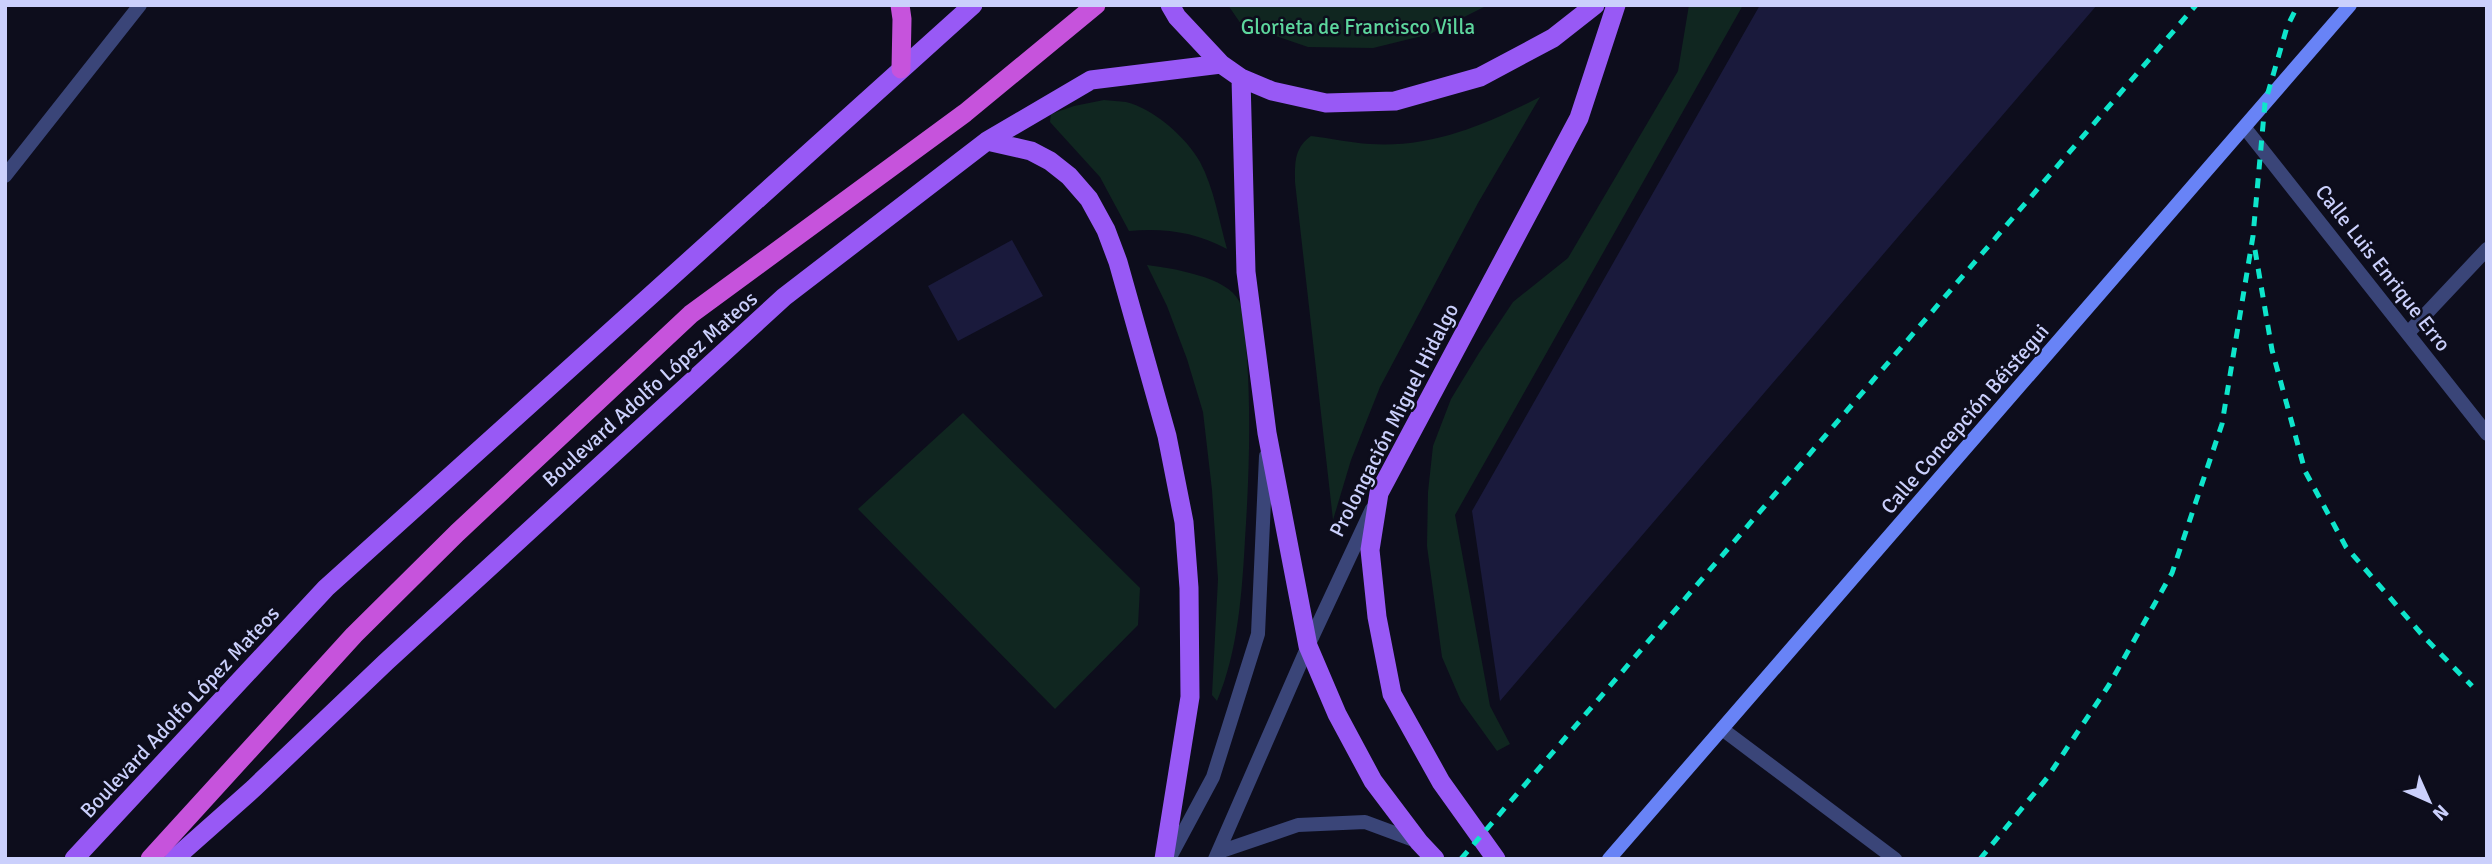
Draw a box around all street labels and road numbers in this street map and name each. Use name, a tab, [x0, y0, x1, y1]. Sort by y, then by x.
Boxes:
street label: Calle Luis Enrique Erro	[2310, 180, 2456, 356]
street label: Boulevard Adolfo López Mateos	[537, 286, 763, 492]
street label: Prolongación Miguel Hidalgo	[1324, 299, 1464, 541]
street label: Calle Concepción Béistegui	[1875, 319, 2055, 519]
street label: Boulevard Adolfo López Mateos	[75, 601, 285, 823]

